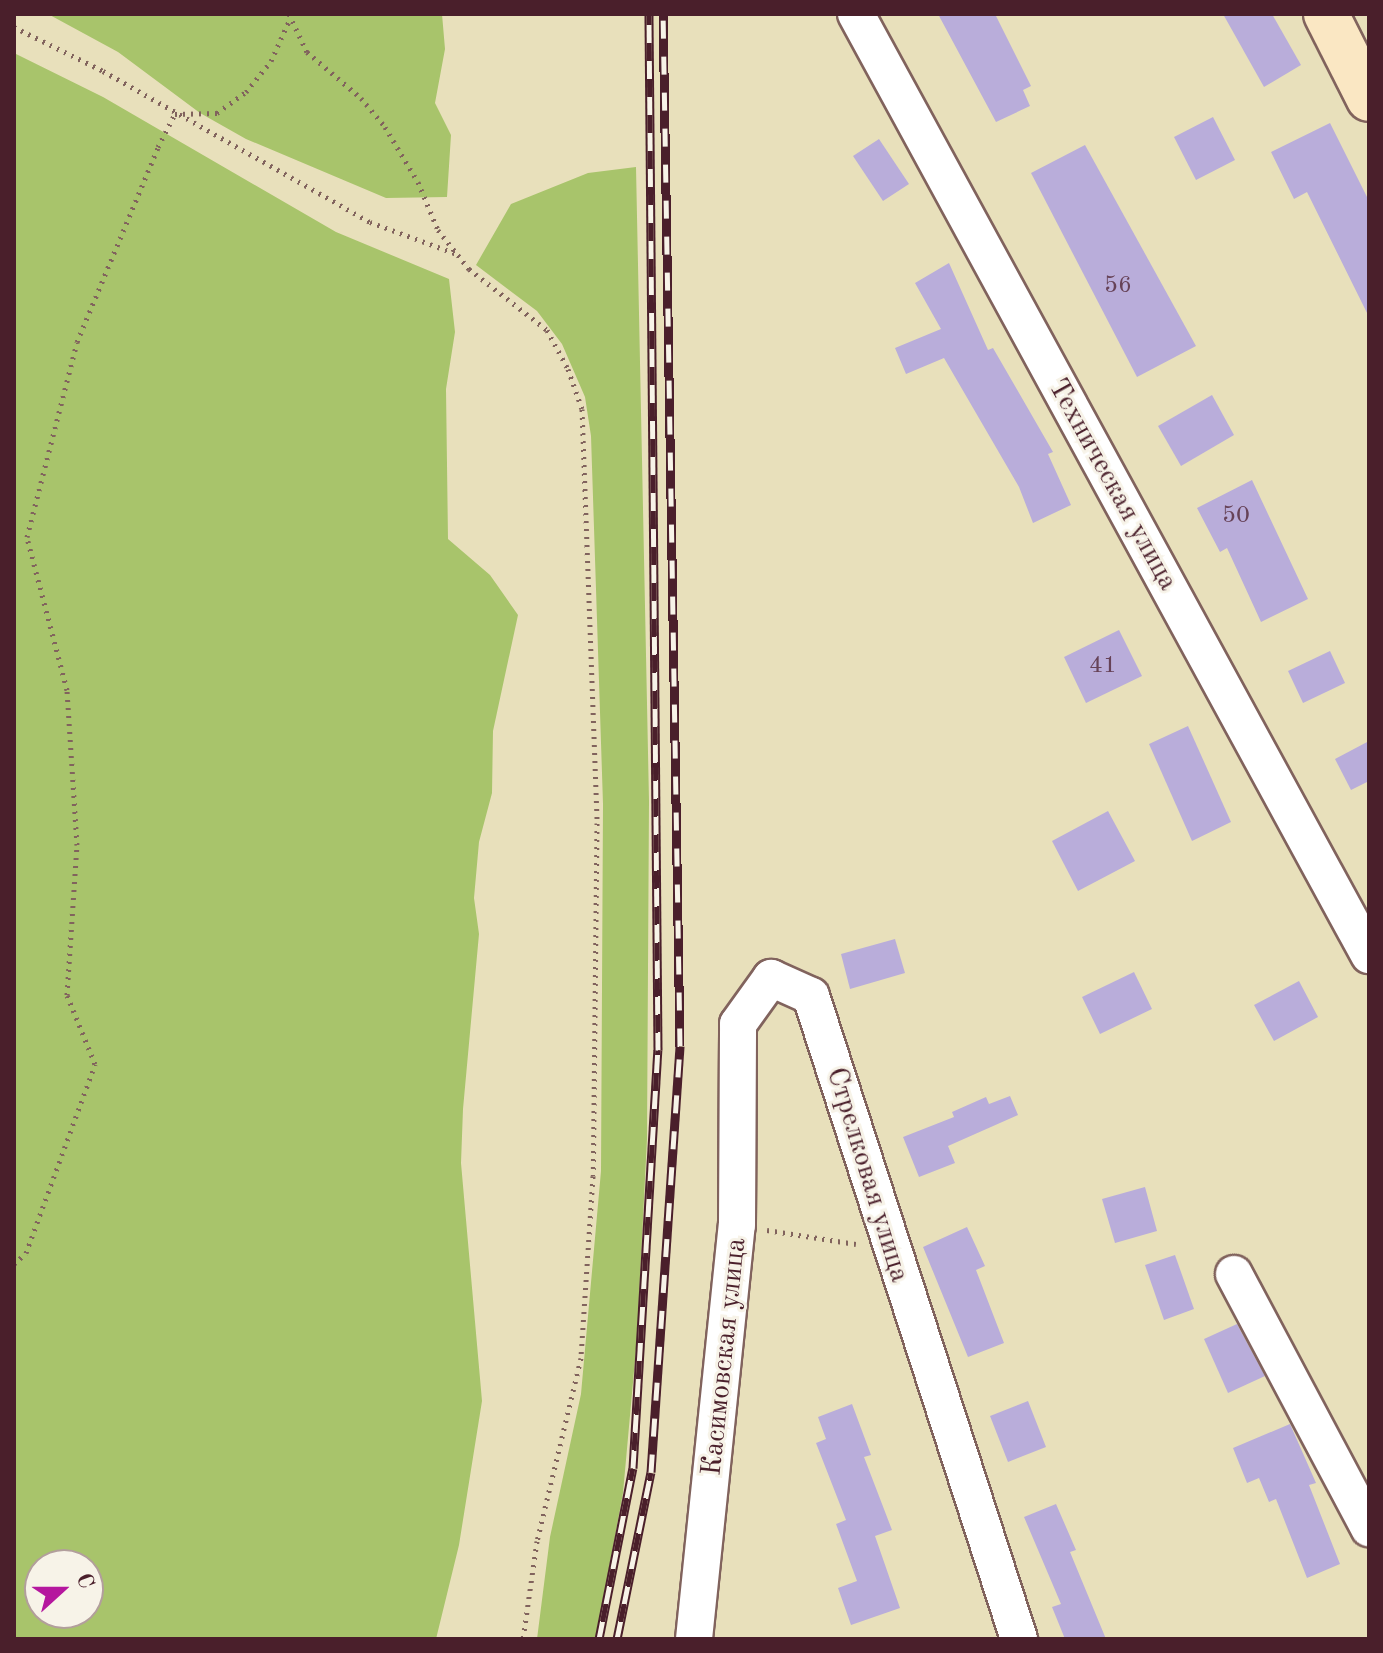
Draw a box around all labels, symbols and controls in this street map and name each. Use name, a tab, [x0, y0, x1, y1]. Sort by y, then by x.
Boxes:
house number: 56	[1104, 273, 1132, 301]
street label: Техническая улица	[1040, 373, 1184, 597]
house number: 50	[1222, 503, 1250, 531]
house number: 41	[1089, 653, 1117, 681]
street label: Стрелковая улица	[818, 1064, 916, 1286]
street label: Касимовская улица	[696, 1236, 754, 1478]
north arrow	[24, 1549, 104, 1629]
text: С	[72, 1570, 97, 1592]

